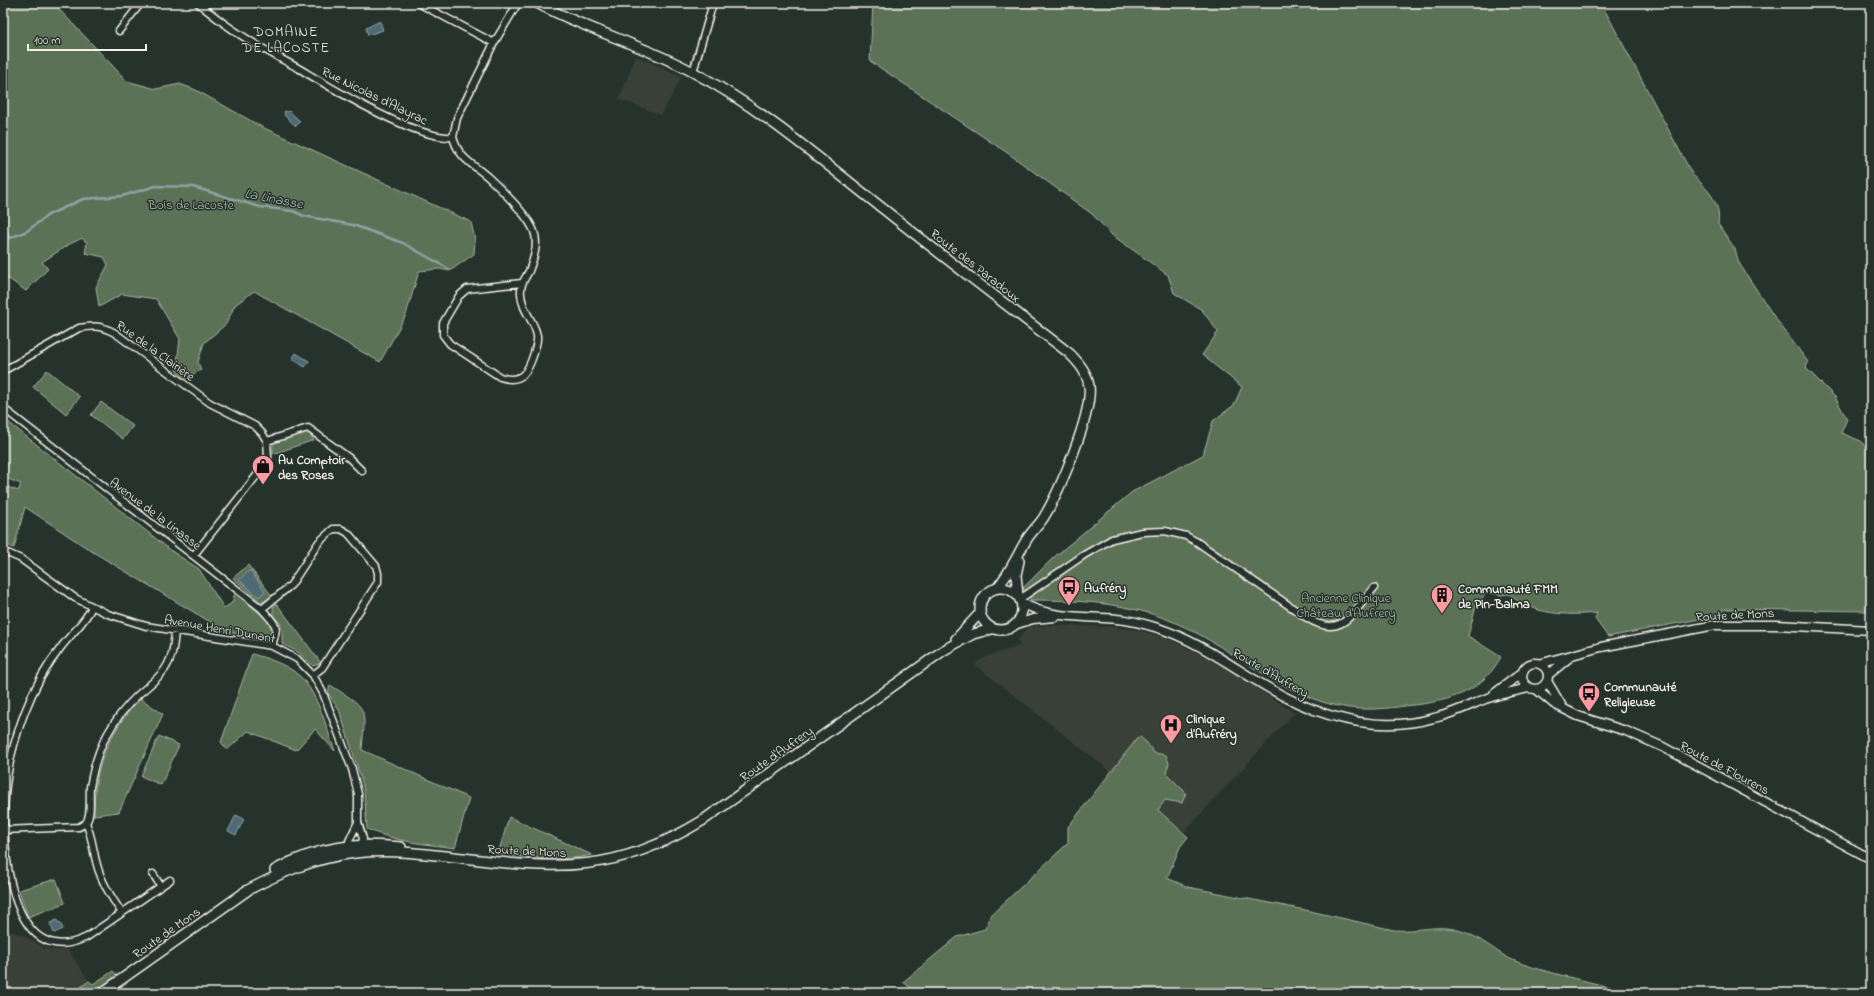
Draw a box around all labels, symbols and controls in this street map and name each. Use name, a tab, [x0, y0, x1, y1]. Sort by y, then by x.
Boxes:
district label: DOMAINE DE LACOSTE	[241, 22, 330, 59]
scale bar	[28, 26, 146, 52]
text: 100 m	[34, 32, 61, 50]
street label: Rue Nicolas d'Alayrac	[318, 62, 431, 131]
water label: La Linasse	[243, 184, 305, 216]
park label: Bois de Lacoste	[147, 196, 234, 215]
street label: Route des Paradoux	[926, 225, 1024, 308]
street label: Rue de la Clairière	[112, 316, 199, 386]
place label: Au Comptoir des Roses	[278, 451, 346, 485]
shop icon: Au Comptoir des Roses	[250, 453, 276, 486]
street label: Avenue de la Linasse	[105, 473, 205, 555]
bus stop icon: Aufréry	[1056, 574, 1082, 607]
place label: Aufréry	[1084, 579, 1126, 600]
place label: Communauté FMM de Pin-Balma	[1458, 580, 1558, 614]
building icon: Communauté FMM de Pin-Balma	[1429, 582, 1455, 615]
park label: Ancienne Clinique Château d'Aufrery	[1296, 589, 1396, 624]
street label: Route de Mons	[1695, 604, 1775, 627]
street label: Avenue Henri Dunant	[163, 610, 277, 649]
street label: Route d'Aufrery	[1228, 644, 1312, 704]
place label: Communauté Religieuse	[1603, 678, 1678, 714]
bus stop icon: Communauté Religieuse	[1576, 680, 1602, 713]
place label: Clinique d’Aufréry	[1186, 710, 1237, 746]
hospital icon: Clinique d’Aufréry	[1158, 712, 1184, 745]
street label: Route d'Aufrery	[736, 722, 818, 787]
street label: Route de Flourens	[1676, 737, 1773, 800]
street label: Route de Mons	[487, 840, 567, 863]
street label: Route de Mons	[129, 903, 205, 964]

